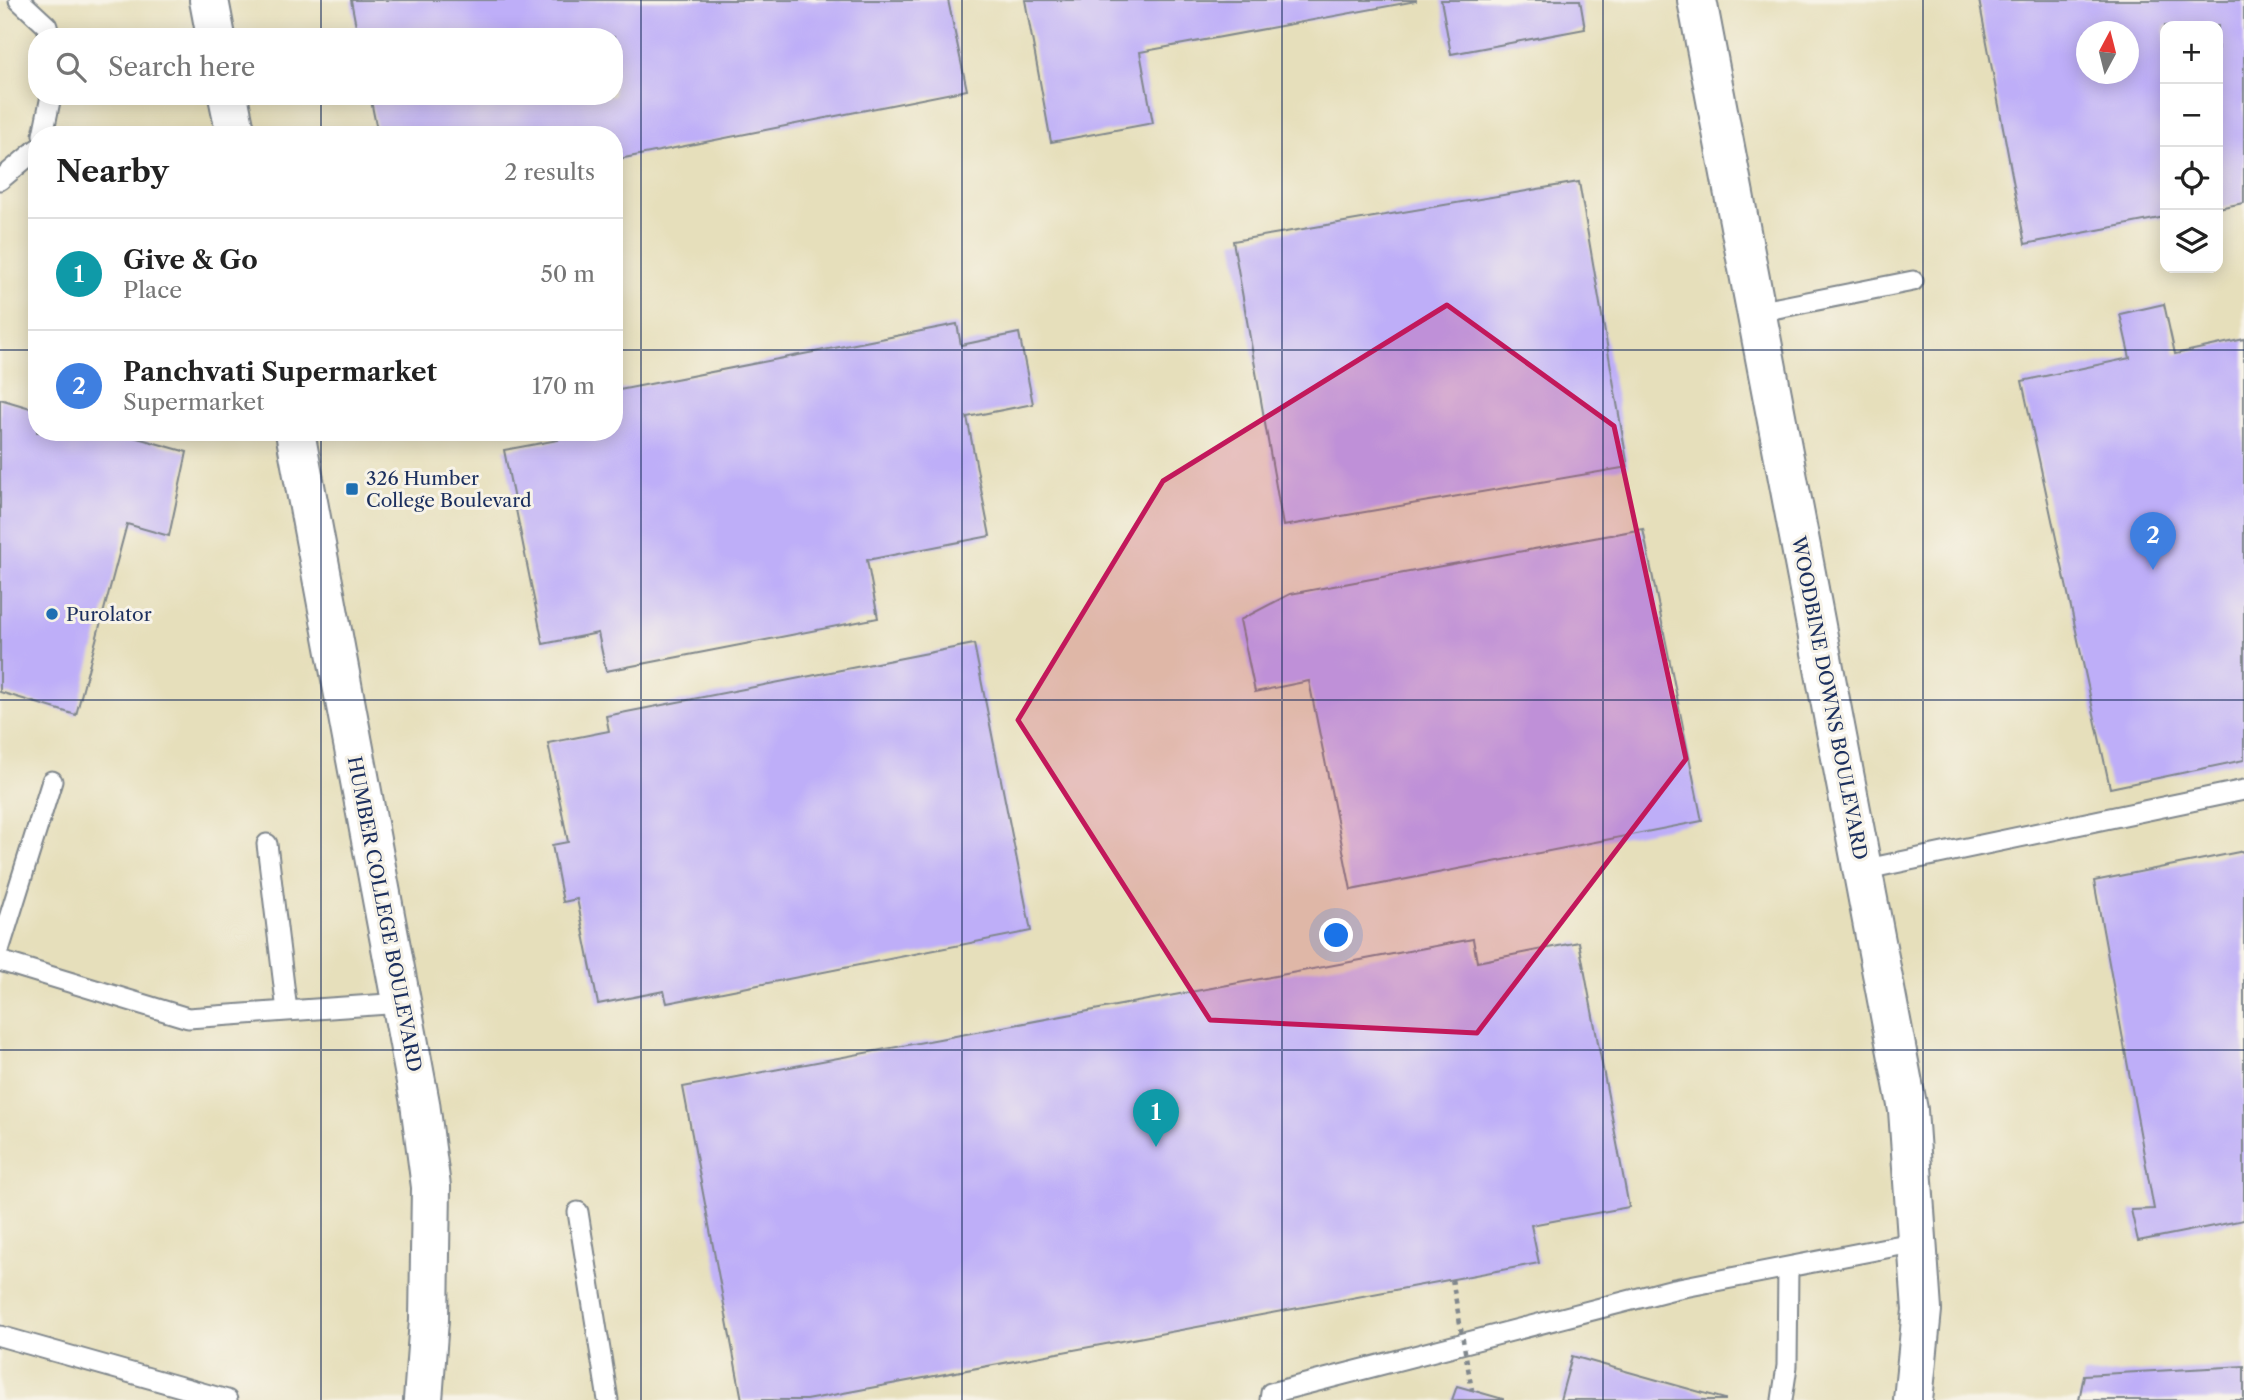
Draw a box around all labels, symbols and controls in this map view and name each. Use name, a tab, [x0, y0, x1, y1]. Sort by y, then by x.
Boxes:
north arrow	[2076, 21, 2139, 84]
map controls	[2160, 21, 2223, 273]
button: +	[2160, 21, 2223, 84]
search box	[28, 28, 623, 105]
icon: search	[52, 48, 90, 86]
text: Search here	[108, 51, 255, 83]
button: −	[2160, 84, 2223, 147]
button: locate	[2160, 147, 2223, 210]
text: Nearby	[56, 153, 169, 190]
text: 2 results	[504, 158, 595, 186]
button: layers	[2160, 210, 2223, 273]
text: Give & Go	[123, 244, 258, 276]
text: 1	[74, 260, 84, 288]
text: 50 m	[540, 260, 595, 288]
text: Place	[123, 276, 182, 304]
text: Panchvati Supermarket	[123, 356, 437, 388]
text: 2	[72, 372, 86, 400]
text: 170 m	[532, 372, 595, 400]
text: Supermarket	[123, 388, 264, 416]
place label: 326 Humber College Boulevard	[366, 467, 532, 512]
marker: 326 Humber College Boulevard	[344, 481, 360, 497]
pin: 2	[2130, 512, 2176, 570]
street label: WOODBINE DOWNS BOULEVARD	[1787, 533, 1872, 862]
place label: Purolator	[66, 603, 152, 626]
marker: Purolator	[44, 606, 60, 622]
street label: HUMBER COLLEGE BOULEVARD	[343, 754, 426, 1074]
your location	[1319, 918, 1353, 952]
pin: 1	[1133, 1089, 1179, 1147]

